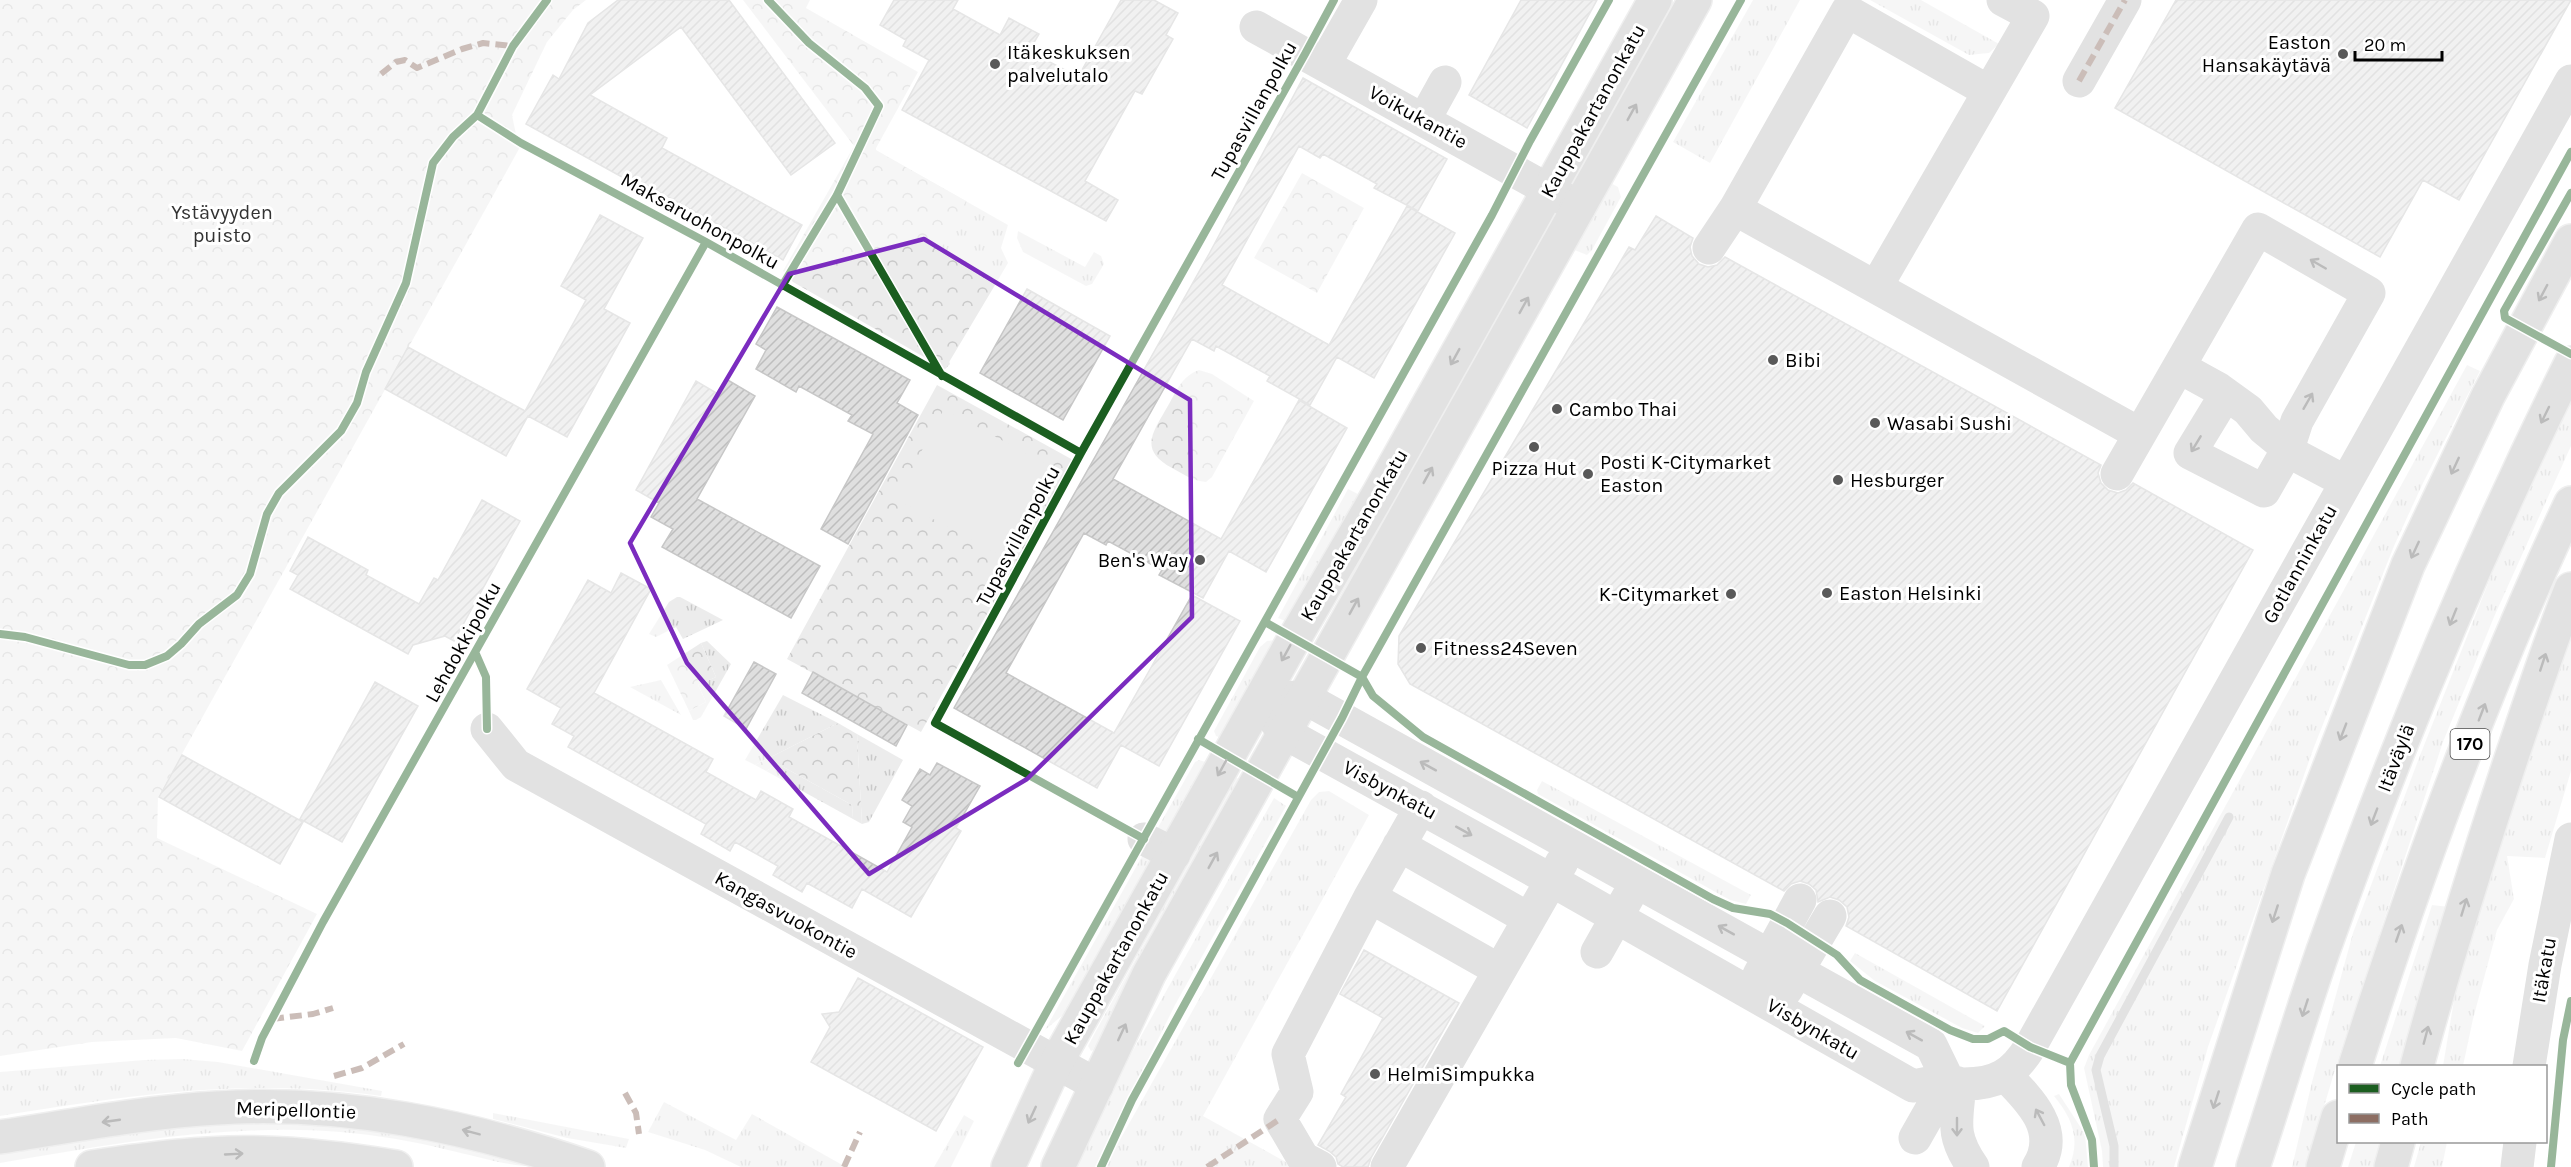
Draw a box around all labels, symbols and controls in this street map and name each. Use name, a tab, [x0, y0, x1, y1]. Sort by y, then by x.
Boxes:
street label: Kauppakartanonkatu	[1536, 20, 1650, 202]
scale bar	[2355, 24, 2442, 62]
place label: Easton Hansakäytävä	[2202, 31, 2331, 77]
text: 20 m	[2364, 34, 2406, 56]
street label: Tupasvillanpolku	[1206, 37, 1302, 185]
place label: Itäkeskuksen palvelutalo	[1007, 41, 1131, 87]
marker: Easton Hansakäytävä	[2336, 47, 2350, 61]
marker: Itäkeskuksen palvelutalo	[988, 57, 1002, 71]
street label: Voikukantie	[1365, 81, 1471, 153]
one-way arrow	[1626, 104, 1638, 121]
street label: Maksaruohonpolku	[617, 168, 783, 274]
park label: Ystävyyden puisto	[171, 201, 273, 247]
one-way arrow	[2310, 258, 2328, 269]
one-way arrow	[2537, 283, 2548, 301]
one-way arrow	[1518, 297, 1530, 314]
one-way arrow	[1449, 348, 1461, 365]
place label: Bibi	[1785, 349, 1821, 372]
marker: Bibi	[1766, 353, 1780, 367]
one-way arrow	[2302, 393, 2314, 410]
place label: Cambo Thai	[1569, 398, 1678, 421]
marker: Cambo Thai	[1550, 402, 1564, 416]
one-way arrow	[2539, 406, 2551, 423]
place label: Wasabi Sushi	[1887, 412, 2012, 435]
marker: Wasabi Sushi	[1868, 416, 1882, 430]
one-way arrow	[2189, 435, 2201, 452]
marker: Pizza Hut	[1527, 440, 1541, 454]
street label: Kauppakartanonkatu	[1295, 445, 1413, 625]
place label: Posti K-Citymarket Easton	[1600, 451, 1771, 497]
place label: Pizza Hut	[1492, 457, 1577, 480]
one-way arrow	[2448, 457, 2460, 475]
street label: Tupasvillanpolku	[971, 462, 1065, 610]
one-way arrow	[1423, 466, 1434, 484]
marker: Posti K-Citymarket Easton	[1581, 467, 1595, 481]
place label: Hesburger	[1850, 469, 1945, 492]
marker: Hesburger	[1831, 473, 1845, 487]
street label: Gotlanninkatu	[2258, 501, 2342, 627]
one-way arrow	[2409, 541, 2421, 559]
place label: Ben's Way	[1098, 549, 1188, 572]
marker: Ben's Way	[1193, 553, 1207, 567]
street label: Lehdokkipolku	[420, 578, 506, 706]
place label: Easton Helsinki	[1839, 582, 1982, 605]
place label: K-Citymarket	[1599, 583, 1719, 606]
marker: Easton Helsinki	[1820, 586, 1834, 600]
marker: K-Citymarket	[1724, 587, 1738, 601]
one-way arrow	[1349, 598, 1360, 616]
one-way arrow	[2447, 607, 2458, 625]
place label: Fitness24Seven	[1433, 637, 1578, 660]
marker: Fitness24Seven	[1414, 641, 1428, 655]
one-way arrow	[1280, 644, 1292, 661]
one-way arrow	[2539, 653, 2550, 672]
one-way arrow	[2477, 703, 2488, 721]
street label: Itäväylä	[2373, 721, 2419, 795]
one-way arrow	[2337, 722, 2348, 740]
road number: 170	[2450, 729, 2490, 759]
street label: Visbynkatu	[1339, 756, 1441, 824]
one-way arrow	[1216, 759, 1228, 776]
one-way arrow	[1420, 760, 1438, 771]
one-way arrow	[2367, 808, 2378, 826]
one-way arrow	[1455, 825, 1472, 837]
one-way arrow	[1208, 851, 1219, 869]
street label: Kangasvuokontie	[711, 866, 861, 964]
street label: Kauppakartanonkatu	[1059, 867, 1173, 1049]
one-way arrow	[2459, 898, 2470, 917]
one-way arrow	[2269, 904, 2280, 923]
one-way arrow	[1717, 924, 1735, 935]
one-way arrow	[2394, 924, 2405, 943]
street label: Itäkatu	[2527, 935, 2561, 1005]
street label: Visbynkatu	[1763, 993, 1863, 1065]
one-way arrow	[2299, 998, 2310, 1017]
one-way arrow	[1116, 1023, 1128, 1041]
one-way arrow	[2420, 1026, 2432, 1045]
one-way arrow	[1906, 1029, 1923, 1041]
place label: HelmiSimpukka	[1387, 1063, 1535, 1086]
legend	[2337, 1065, 2547, 1143]
marker: HelmiSimpukka	[1368, 1067, 1382, 1081]
text: Cycle path	[2391, 1078, 2476, 1100]
one-way arrow	[2210, 1090, 2221, 1109]
street label: Meripellontie	[235, 1096, 357, 1124]
one-way arrow	[1025, 1106, 1037, 1124]
one-way arrow	[2033, 1108, 2045, 1126]
text: Path	[2391, 1108, 2429, 1130]
one-way arrow	[102, 1115, 122, 1126]
one-way arrow	[1951, 1117, 1963, 1137]
one-way arrow	[461, 1125, 480, 1137]
one-way arrow	[224, 1148, 244, 1159]

